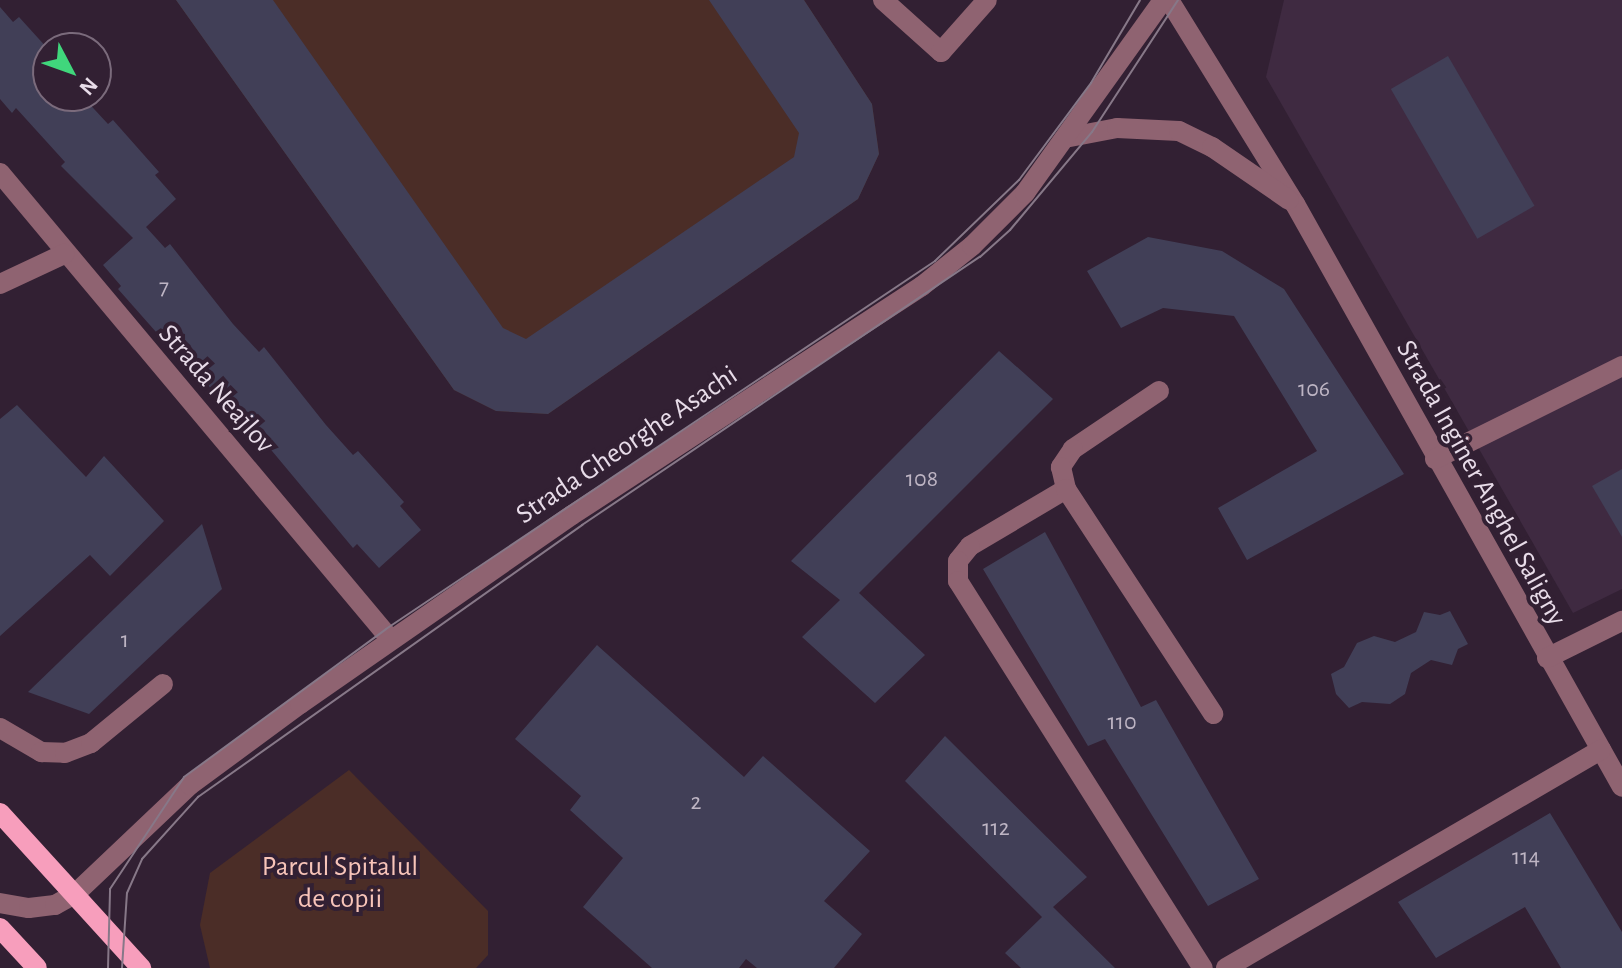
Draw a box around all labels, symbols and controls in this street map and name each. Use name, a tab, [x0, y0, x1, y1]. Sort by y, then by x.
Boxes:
north arrow	[32, 32, 112, 112]
text: N	[75, 73, 102, 99]
house number: 7	[159, 274, 169, 302]
street label: Strada Neajlov	[151, 318, 281, 460]
street label: Strada Inginer Anghel Saligny	[1389, 335, 1573, 631]
street label: Strada Gheorghe Asachi	[510, 358, 744, 532]
house number: 106	[1298, 376, 1330, 404]
house number: 108	[906, 466, 938, 494]
house number: 1	[121, 627, 129, 655]
house number: 110	[1107, 709, 1137, 737]
house number: 2	[691, 789, 701, 817]
house number: 112	[982, 815, 1010, 843]
house number: 114	[1512, 844, 1540, 872]
park label: Parcul Spitalul de copii	[262, 850, 418, 916]

